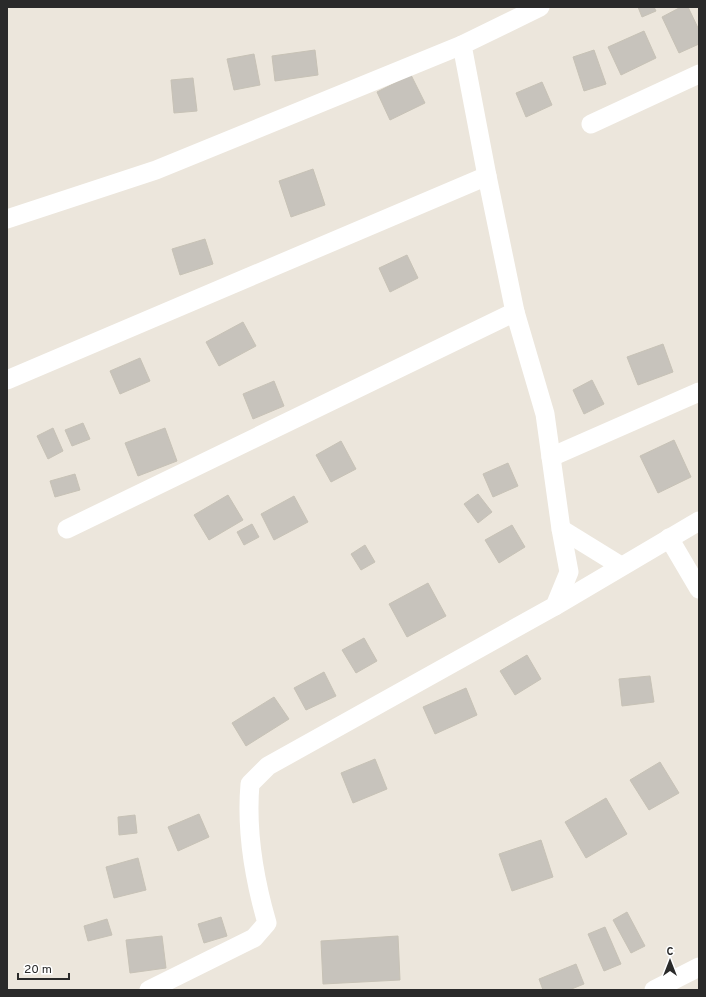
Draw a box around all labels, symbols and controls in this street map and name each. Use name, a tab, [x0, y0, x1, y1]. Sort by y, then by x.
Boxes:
north arrow	[650, 941, 690, 981]
text: С	[666, 945, 674, 959]
scale bar	[18, 955, 69, 981]
text: 20 m	[24, 962, 52, 978]

